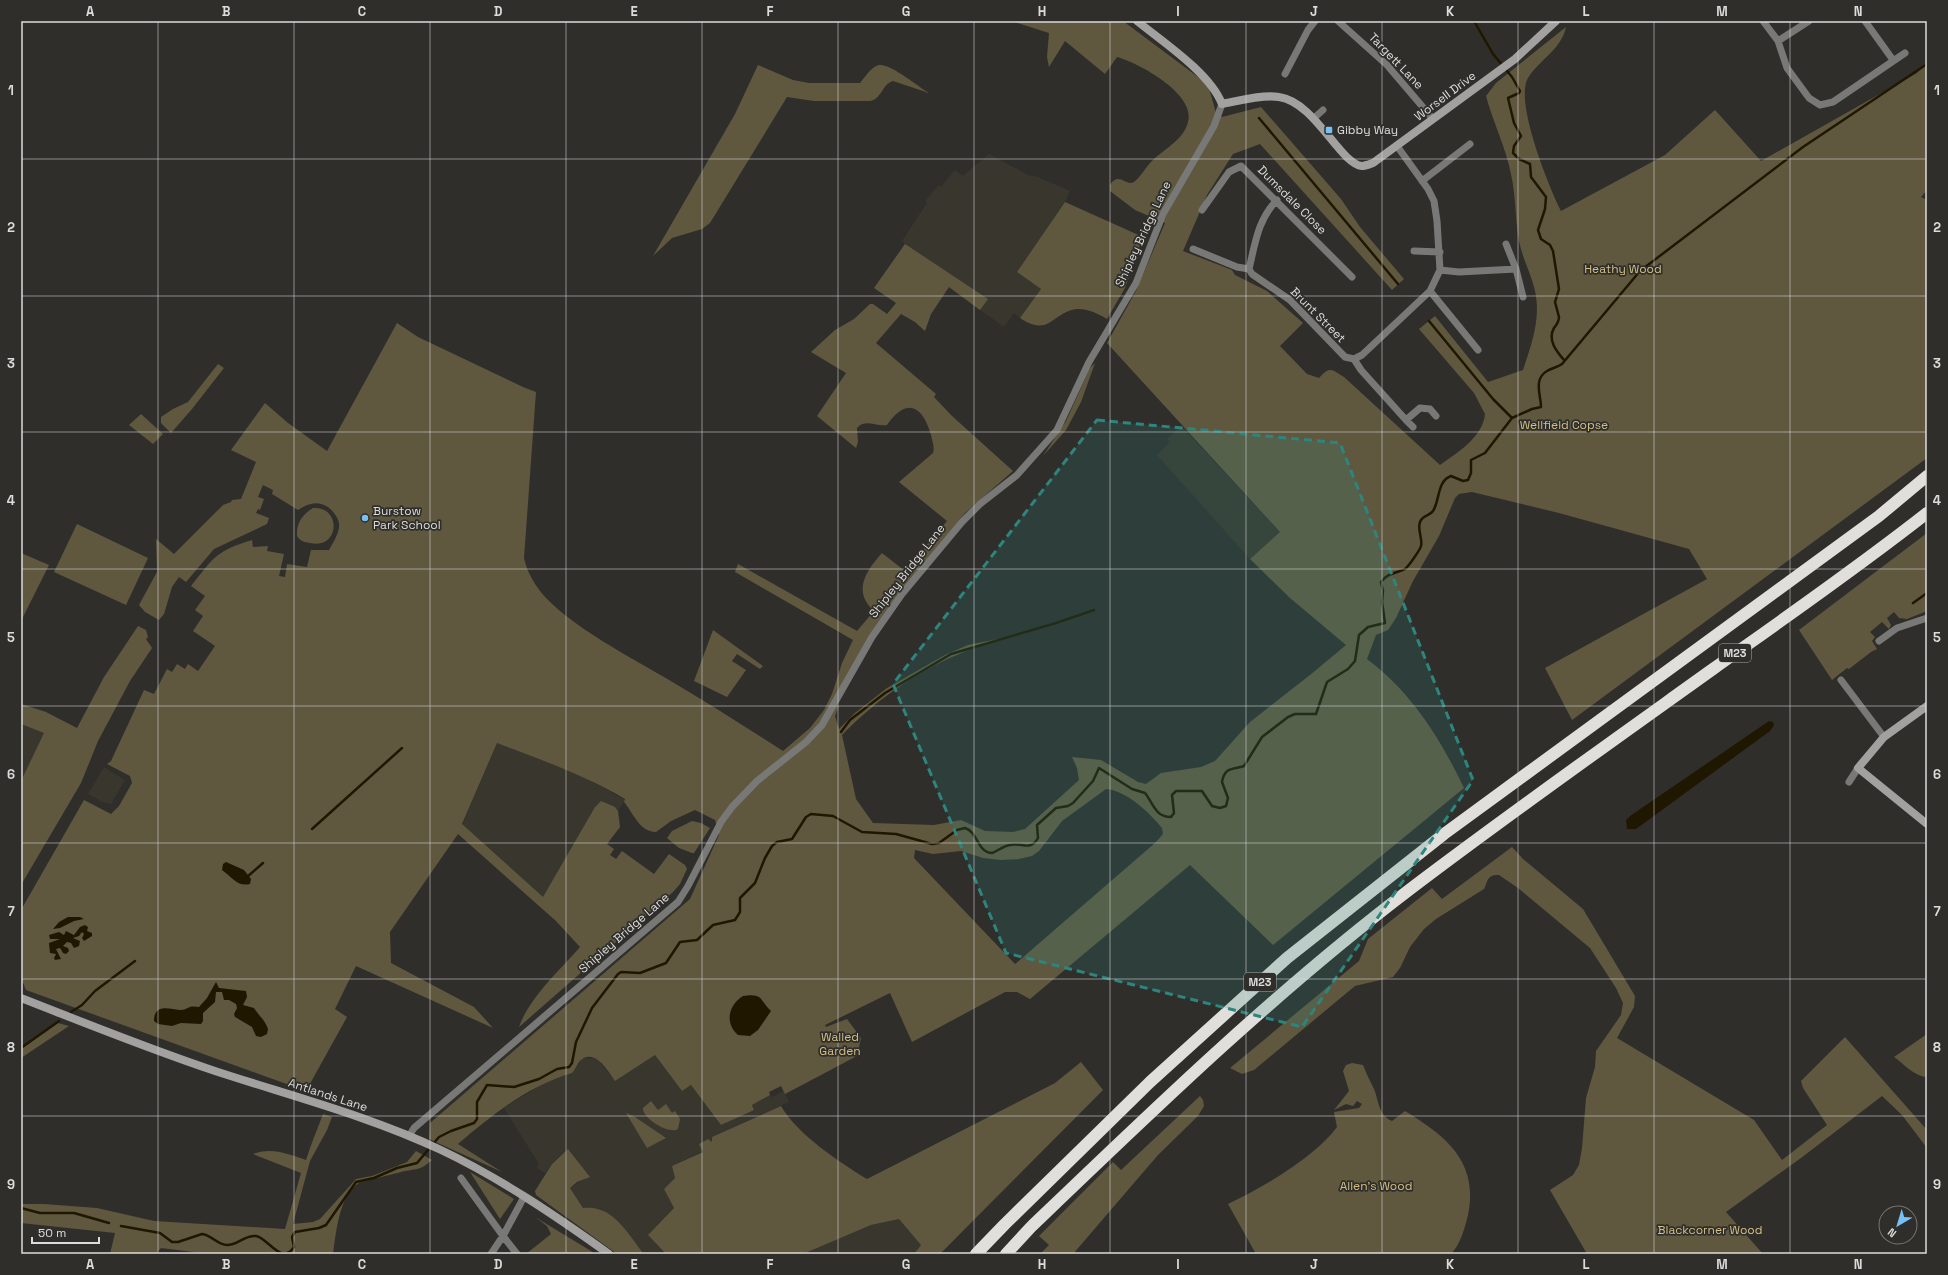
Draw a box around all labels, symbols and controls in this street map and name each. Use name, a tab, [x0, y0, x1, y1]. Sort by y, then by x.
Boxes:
text: A	[86, 3, 95, 20]
text: B	[222, 3, 231, 20]
text: C	[358, 3, 366, 20]
text: D	[494, 3, 503, 20]
text: E	[630, 3, 638, 20]
text: F	[767, 3, 774, 20]
text: G	[902, 3, 910, 20]
text: H	[1038, 3, 1046, 20]
text: I	[1176, 3, 1180, 20]
text: J	[1310, 3, 1318, 20]
text: K	[1446, 3, 1455, 20]
text: L	[1582, 3, 1590, 20]
text: M	[1716, 3, 1728, 20]
text: N	[1854, 3, 1862, 20]
street label: Targett Lane	[1365, 29, 1427, 93]
street label: Worsell Drive	[1411, 68, 1479, 124]
text: 1	[8, 82, 14, 99]
text: 1	[1934, 82, 1940, 99]
place label: Gibby Way	[1337, 122, 1398, 138]
marker: Gibby Way	[1324, 125, 1334, 135]
street label: Dumsdale Close	[1254, 162, 1330, 238]
street label: Shipley Bridge Lane	[1111, 179, 1175, 289]
text: 2	[7, 219, 15, 236]
text: 2	[1933, 219, 1941, 236]
park label: Heathy Wood	[1584, 261, 1662, 277]
street label: Brunt Street	[1287, 284, 1349, 346]
text: 3	[7, 355, 15, 372]
text: 3	[1933, 355, 1941, 372]
park label: Wellfield Copse	[1520, 417, 1608, 433]
text: 4	[7, 492, 15, 509]
text: 4	[1933, 492, 1941, 509]
place label: Burstow Park School	[373, 503, 441, 533]
marker: Burstow Park School	[360, 513, 370, 523]
street label: Shipley Bridge Lane	[865, 521, 949, 621]
text: 5	[7, 629, 15, 646]
text: 5	[1933, 629, 1941, 646]
road number: M23	[1719, 644, 1751, 662]
text: 6	[7, 766, 15, 783]
text: 6	[1933, 766, 1941, 783]
street label: Shipley Bridge Lane	[575, 889, 673, 977]
text: 7	[7, 903, 15, 920]
text: 7	[1933, 903, 1941, 920]
road number: M23	[1244, 973, 1276, 991]
park label: Walled Garden	[819, 1029, 861, 1059]
text: 8	[7, 1039, 15, 1056]
text: 8	[1933, 1039, 1941, 1056]
street label: Antlands Lane	[286, 1075, 370, 1115]
text: 9	[7, 1176, 15, 1193]
text: 9	[1933, 1176, 1941, 1193]
park label: Allen's Wood	[1340, 1178, 1412, 1194]
north arrow	[1878, 1205, 1918, 1245]
scale bar	[32, 1219, 99, 1245]
park label: Blackcorner Wood	[1658, 1222, 1762, 1238]
text: 50 m	[38, 1225, 66, 1241]
text: N	[1885, 1225, 1899, 1241]
text: A	[86, 1256, 95, 1273]
text: B	[222, 1256, 231, 1273]
text: C	[358, 1256, 366, 1273]
text: D	[494, 1256, 503, 1273]
text: E	[630, 1256, 638, 1273]
text: F	[767, 1256, 774, 1273]
text: G	[902, 1256, 910, 1273]
text: H	[1038, 1256, 1046, 1273]
text: I	[1176, 1256, 1180, 1273]
text: J	[1310, 1256, 1318, 1273]
text: K	[1446, 1256, 1455, 1273]
text: L	[1582, 1256, 1590, 1273]
text: M	[1716, 1256, 1728, 1273]
text: N	[1854, 1256, 1862, 1273]

